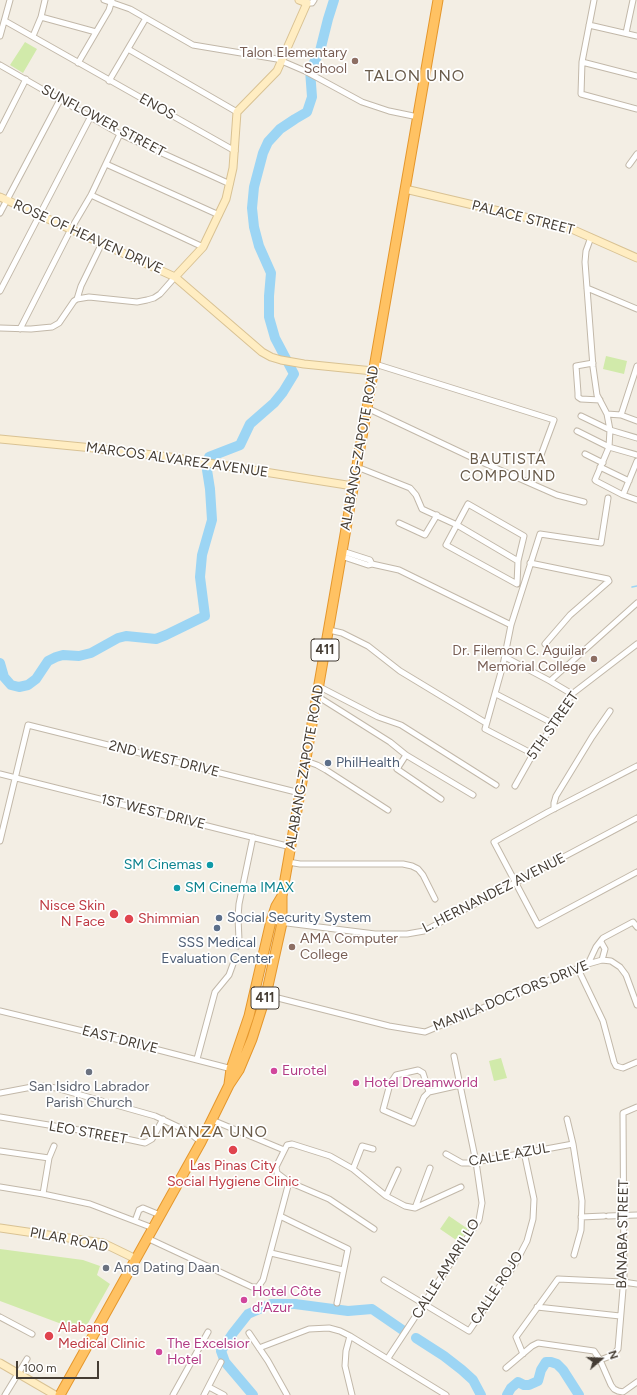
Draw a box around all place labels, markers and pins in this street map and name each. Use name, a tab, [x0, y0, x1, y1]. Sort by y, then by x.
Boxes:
place label: Talon Elementary School	[240, 45, 347, 78]
marker: Talon Elementary School	[350, 56, 360, 66]
place label: Dr. Filemon C. Aguilar Memorial College	[452, 643, 586, 676]
marker: Dr. Filemon C. Aguilar Memorial College	[589, 654, 599, 664]
place label: PhilHealth	[336, 755, 400, 771]
marker: PhilHealth	[323, 758, 333, 768]
place label: SM Cinemas	[124, 857, 202, 873]
marker: SM Cinemas	[205, 860, 215, 870]
place label: SM Cinema IMAX	[185, 880, 294, 896]
marker: SM Cinema IMAX	[172, 883, 182, 893]
place label: Nisce Skin N Face	[39, 898, 105, 930]
marker: Nisce Skin N Face	[108, 908, 120, 920]
place label: Social Security System	[227, 910, 371, 926]
place label: Shimmian	[138, 911, 200, 927]
marker: Shimmian	[123, 913, 135, 925]
marker: Social Security System	[214, 913, 224, 923]
marker: SSS Medical Evaluation Center	[212, 923, 222, 933]
place label: AMA Computer College	[300, 931, 398, 964]
place label: SSS Medical Evaluation Center	[161, 935, 273, 968]
marker: AMA Computer College	[287, 942, 297, 952]
place label: Eurotel	[282, 1063, 327, 1079]
marker: Eurotel	[269, 1066, 279, 1076]
marker: San Isidro Labrador Parish Church	[84, 1067, 94, 1077]
place label: Hotel Dreamworld	[364, 1075, 478, 1091]
marker: Hotel Dreamworld	[351, 1078, 361, 1088]
place label: San Isidro Labrador Parish Church	[29, 1079, 149, 1112]
marker: Las Pinas City Social Hygiene Clinic	[227, 1144, 239, 1156]
place label: Las Pinas City Social Hygiene Clinic	[167, 1158, 299, 1190]
place label: Ang Dating Daan	[114, 1260, 219, 1276]
marker: Ang Dating Daan	[101, 1263, 111, 1273]
place label: Hotel Côte d'Azur	[252, 1284, 321, 1316]
marker: Hotel Côte d'Azur	[239, 1295, 249, 1305]
place label: Alabang Medical Clinic	[58, 1320, 145, 1352]
marker: Alabang Medical Clinic	[43, 1330, 55, 1342]
place label: The Excelsior Hotel	[167, 1336, 249, 1368]
marker: The Excelsior Hotel	[154, 1347, 164, 1357]

